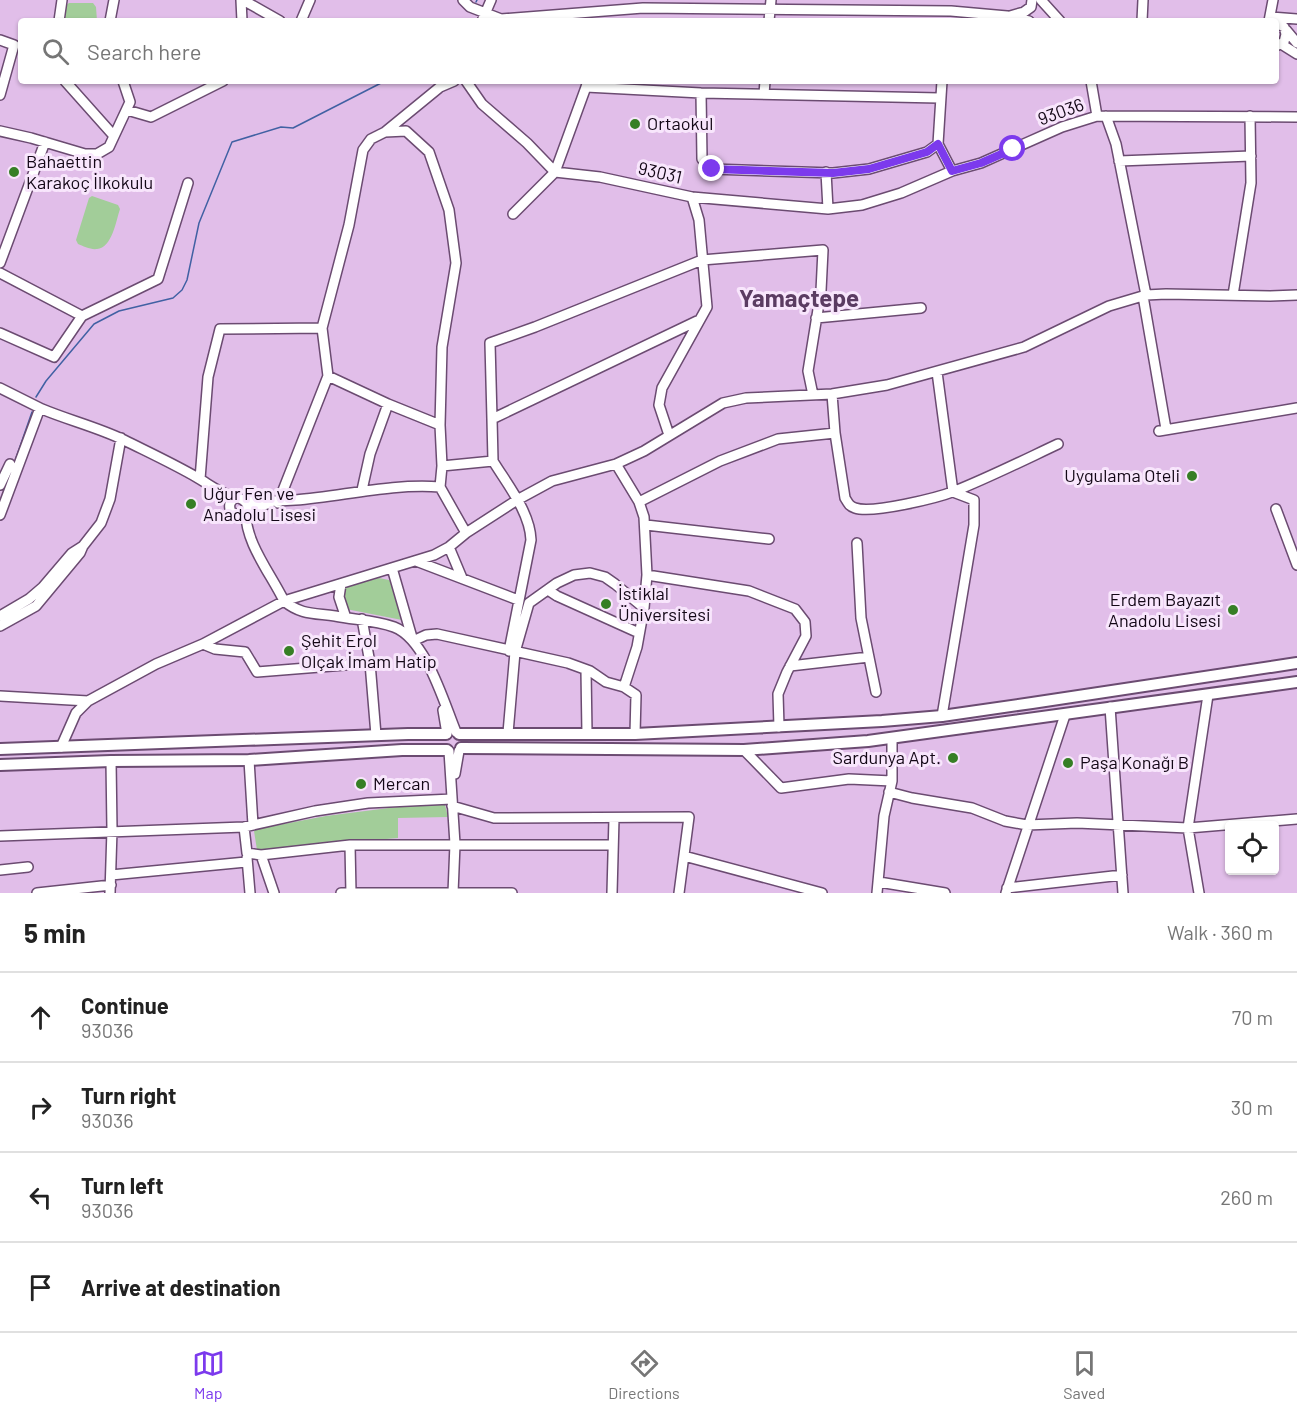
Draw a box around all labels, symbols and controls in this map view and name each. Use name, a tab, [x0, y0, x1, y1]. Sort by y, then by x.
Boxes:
search box	[18, 18, 1279, 84]
icon: search	[39, 35, 72, 68]
text: Search here	[87, 38, 201, 64]
street label: 93036	[1035, 93, 1087, 129]
place label: Ortaokul	[647, 112, 713, 134]
marker: Ortaokul	[628, 117, 642, 131]
route start	[999, 135, 1025, 161]
place label: Bahaettin Karakoç İlkokulu	[26, 150, 153, 193]
route end	[698, 155, 724, 181]
street label: 93031	[636, 156, 684, 188]
marker: Bahaettin Karakoç İlkokulu	[7, 165, 21, 179]
district label: Yamaçtepe	[739, 283, 859, 312]
place label: Uygulama Oteli	[1064, 464, 1180, 486]
marker: Uygulama Oteli	[1185, 469, 1199, 483]
place label: Uğur Fen ve Anadolu Lisesi	[203, 482, 316, 525]
marker: Uğur Fen ve Anadolu Lisesi	[184, 497, 198, 511]
place label: İstiklal Üniversitesi	[618, 582, 711, 625]
place label: Erdem Bayazıt Anadolu Lisesi	[1108, 588, 1221, 631]
marker: İstiklal Üniversitesi	[599, 597, 613, 611]
marker: Erdem Bayazıt Anadolu Lisesi	[1226, 603, 1240, 617]
place label: Şehit Erol Olçak İmam Hatip	[301, 629, 437, 672]
marker: Şehit Erol Olçak İmam Hatip	[282, 644, 296, 658]
place label: Sardunya Apt.	[833, 746, 941, 768]
marker: Sardunya Apt.	[946, 751, 960, 765]
place label: Paşa Konağı B	[1080, 751, 1189, 773]
marker: Paşa Konağı B	[1061, 756, 1075, 770]
place label: Mercan	[373, 772, 430, 794]
marker: Mercan	[354, 777, 368, 791]
map controls	[1225, 821, 1279, 875]
button: locate	[1225, 821, 1279, 875]
text: 5 min	[24, 917, 86, 948]
text: Walk · 360 m	[1167, 920, 1273, 944]
text: Continue	[81, 992, 169, 1018]
icon: ahead	[24, 1001, 57, 1034]
text: 70 m	[1232, 1005, 1273, 1029]
text: 93036	[81, 1018, 134, 1042]
text: Turn right	[81, 1082, 176, 1108]
icon: right	[24, 1091, 57, 1124]
text: 30 m	[1231, 1095, 1273, 1119]
text: 93036	[81, 1108, 134, 1132]
text: Turn left	[81, 1172, 164, 1198]
icon: left	[24, 1181, 57, 1214]
text: 260 m	[1220, 1185, 1273, 1209]
text: 93036	[81, 1198, 134, 1222]
icon: arrive	[24, 1271, 57, 1304]
text: Arrive at destination	[81, 1274, 280, 1300]
tab: Map	[192, 1347, 225, 1402]
tab: Directions	[608, 1347, 680, 1402]
tab: Saved	[1063, 1347, 1105, 1402]

